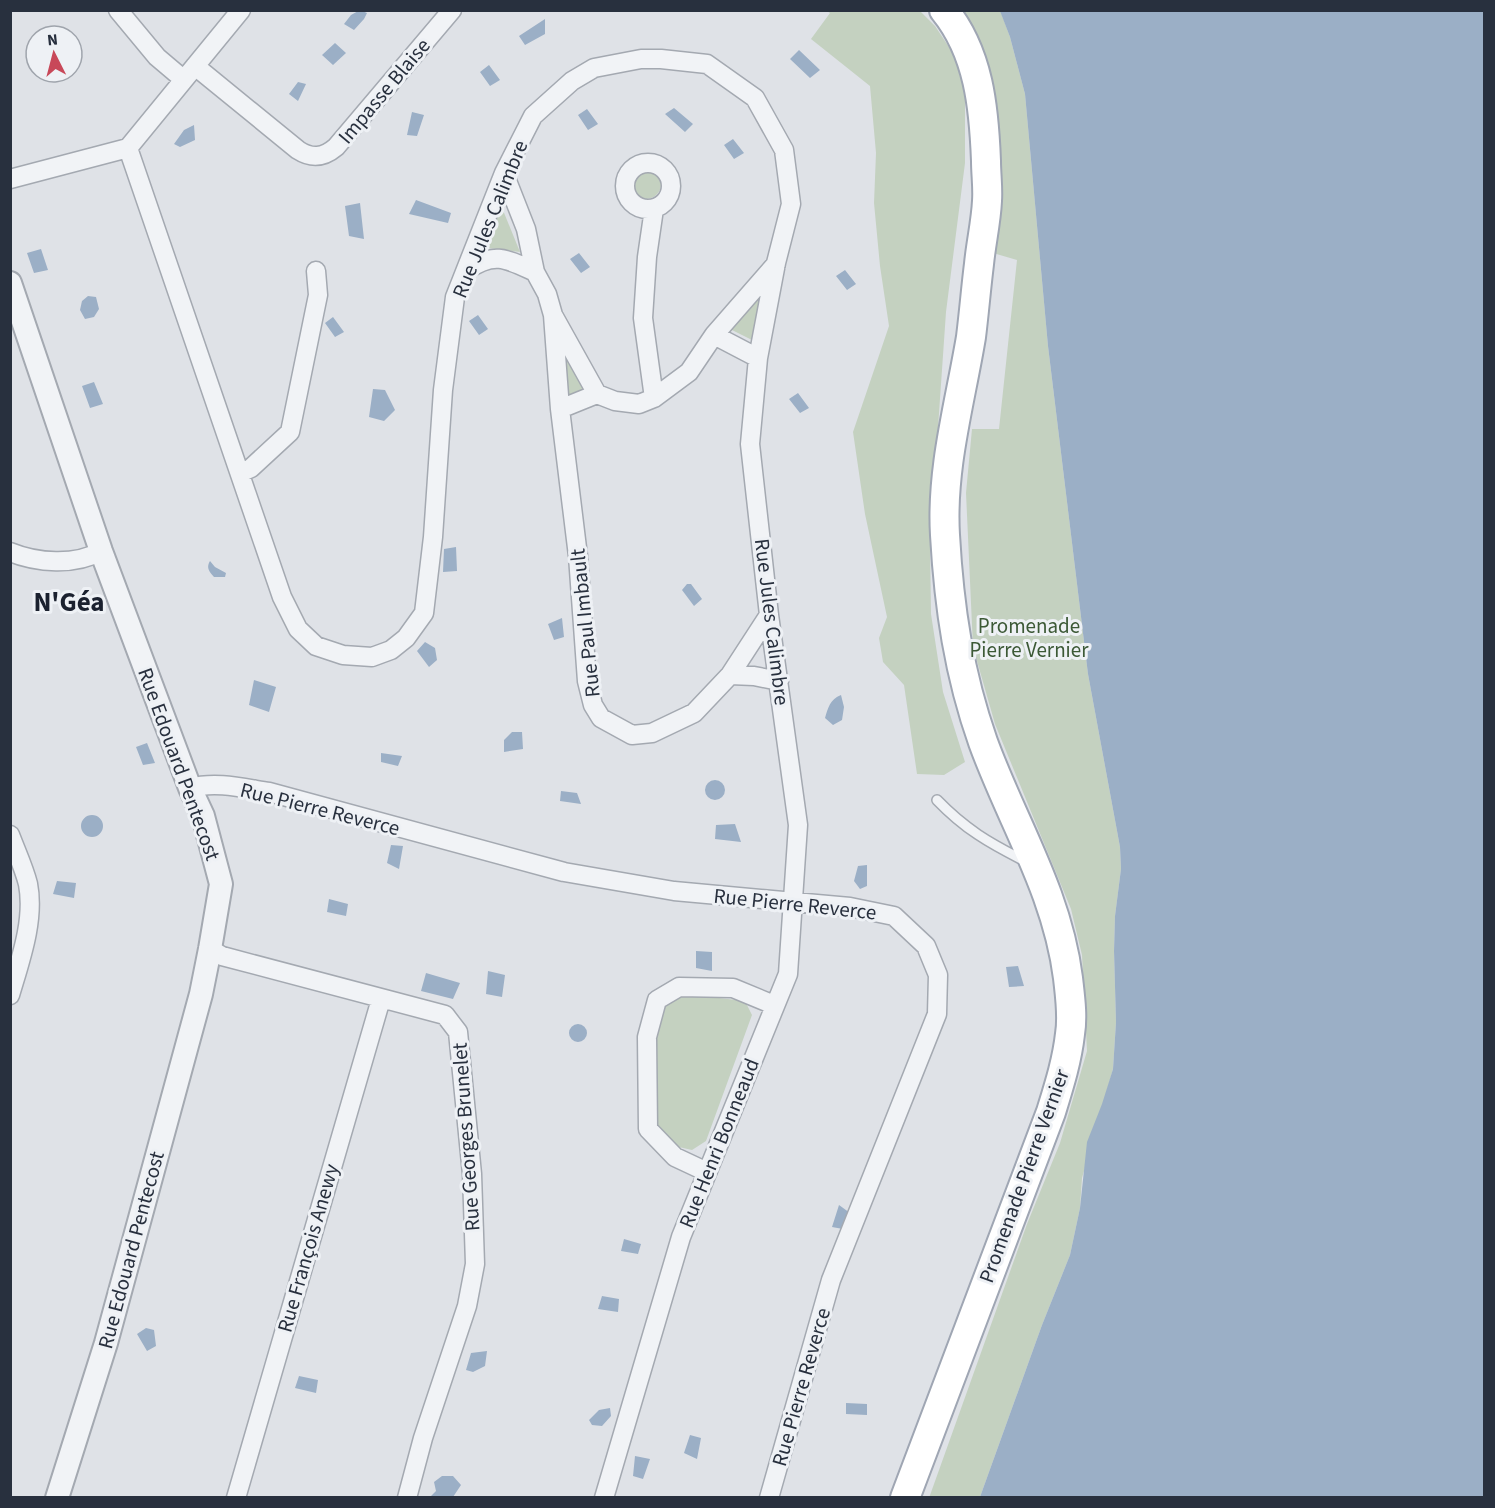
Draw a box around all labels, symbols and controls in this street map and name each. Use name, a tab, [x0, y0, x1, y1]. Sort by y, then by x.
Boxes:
north arrow	[24, 24, 84, 84]
text: N	[46, 29, 59, 52]
street label: Impasse Blaise	[331, 32, 437, 150]
street label: Rue Jules Calimbre	[445, 136, 535, 302]
street label: Rue Jules Calimbre	[747, 537, 797, 707]
street label: Rue Paul Imbault	[562, 547, 608, 699]
district label: N'Géa	[33, 583, 105, 622]
park label: Promenade Pierre Vernier	[969, 611, 1089, 665]
street label: Rue Edouard Pentecost	[130, 663, 228, 865]
street label: Rue Pierre Reverce	[237, 775, 403, 843]
street label: Rue Pierre Reverce	[712, 881, 878, 927]
street label: Rue Georges Brunelet	[444, 1042, 488, 1232]
street label: Rue Henri Bonneaud	[671, 1054, 767, 1232]
street label: Promenade Pierre Vernier	[971, 1064, 1077, 1287]
street label: Rue Edouard Pentecost	[90, 1148, 172, 1352]
street label: Rue François Anewy	[270, 1160, 346, 1336]
street label: Rue Pierre Reverce	[764, 1304, 838, 1470]

